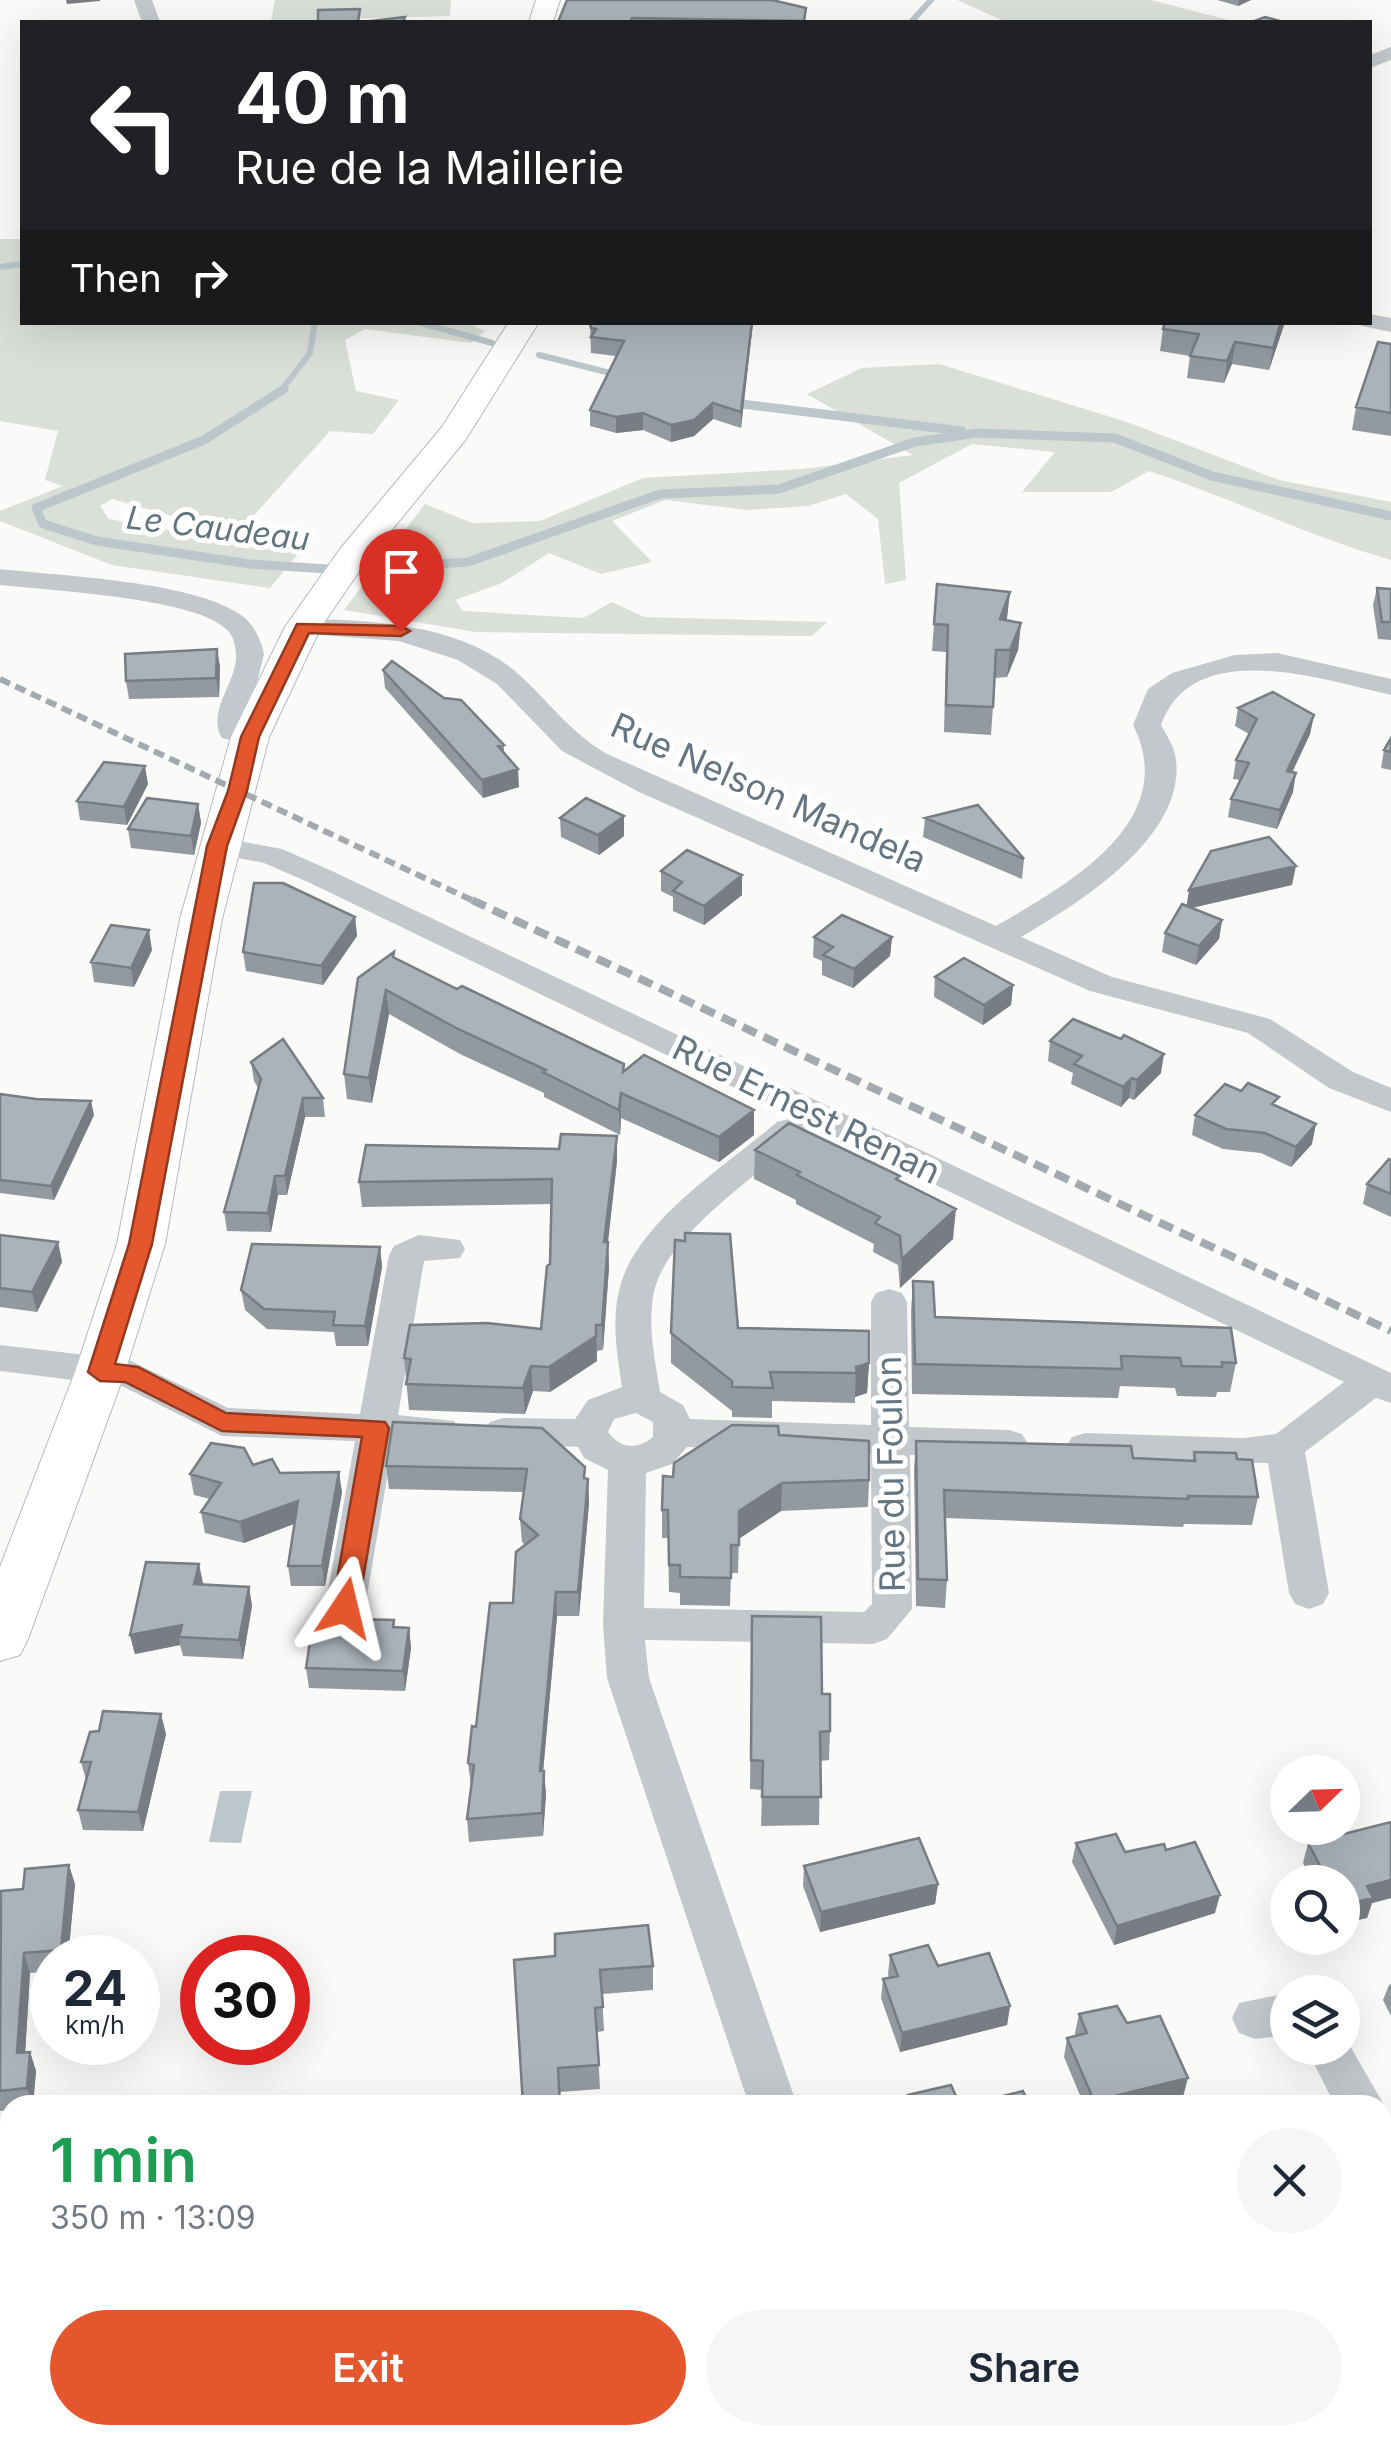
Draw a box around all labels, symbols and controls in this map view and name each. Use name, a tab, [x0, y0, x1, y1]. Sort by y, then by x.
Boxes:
text: 40 m	[235, 55, 410, 140]
icon: left	[70, 60, 200, 190]
text: Rue de la Maillerie	[235, 140, 624, 195]
icon: right	[182, 250, 237, 305]
text: Then	[70, 255, 162, 301]
water label: Le Caudeau	[124, 497, 312, 559]
pin	[359, 529, 444, 632]
icon: arrive	[374, 544, 429, 599]
street label: Rue Nelson Mandela	[605, 704, 933, 880]
street label: Rue Ernest Renan	[666, 1026, 948, 1192]
street label: Rue du Foulon	[867, 1355, 913, 1593]
position arrow	[293, 1556, 397, 1660]
north arrow	[1270, 1755, 1360, 1845]
map controls	[1270, 1755, 1360, 2065]
button: search	[1270, 1865, 1360, 1955]
speed limit sign: 30	[180, 1935, 310, 2065]
text: 24	[63, 1958, 127, 2018]
button: layers	[1270, 1975, 1360, 2065]
text: km/h	[65, 2010, 125, 2040]
text: 1 min	[50, 2124, 197, 2196]
button: close	[1237, 2128, 1342, 2233]
text: 350 m · 13:09	[50, 2198, 256, 2237]
button: Exit	[50, 2310, 686, 2425]
button: Share	[706, 2310, 1342, 2425]

